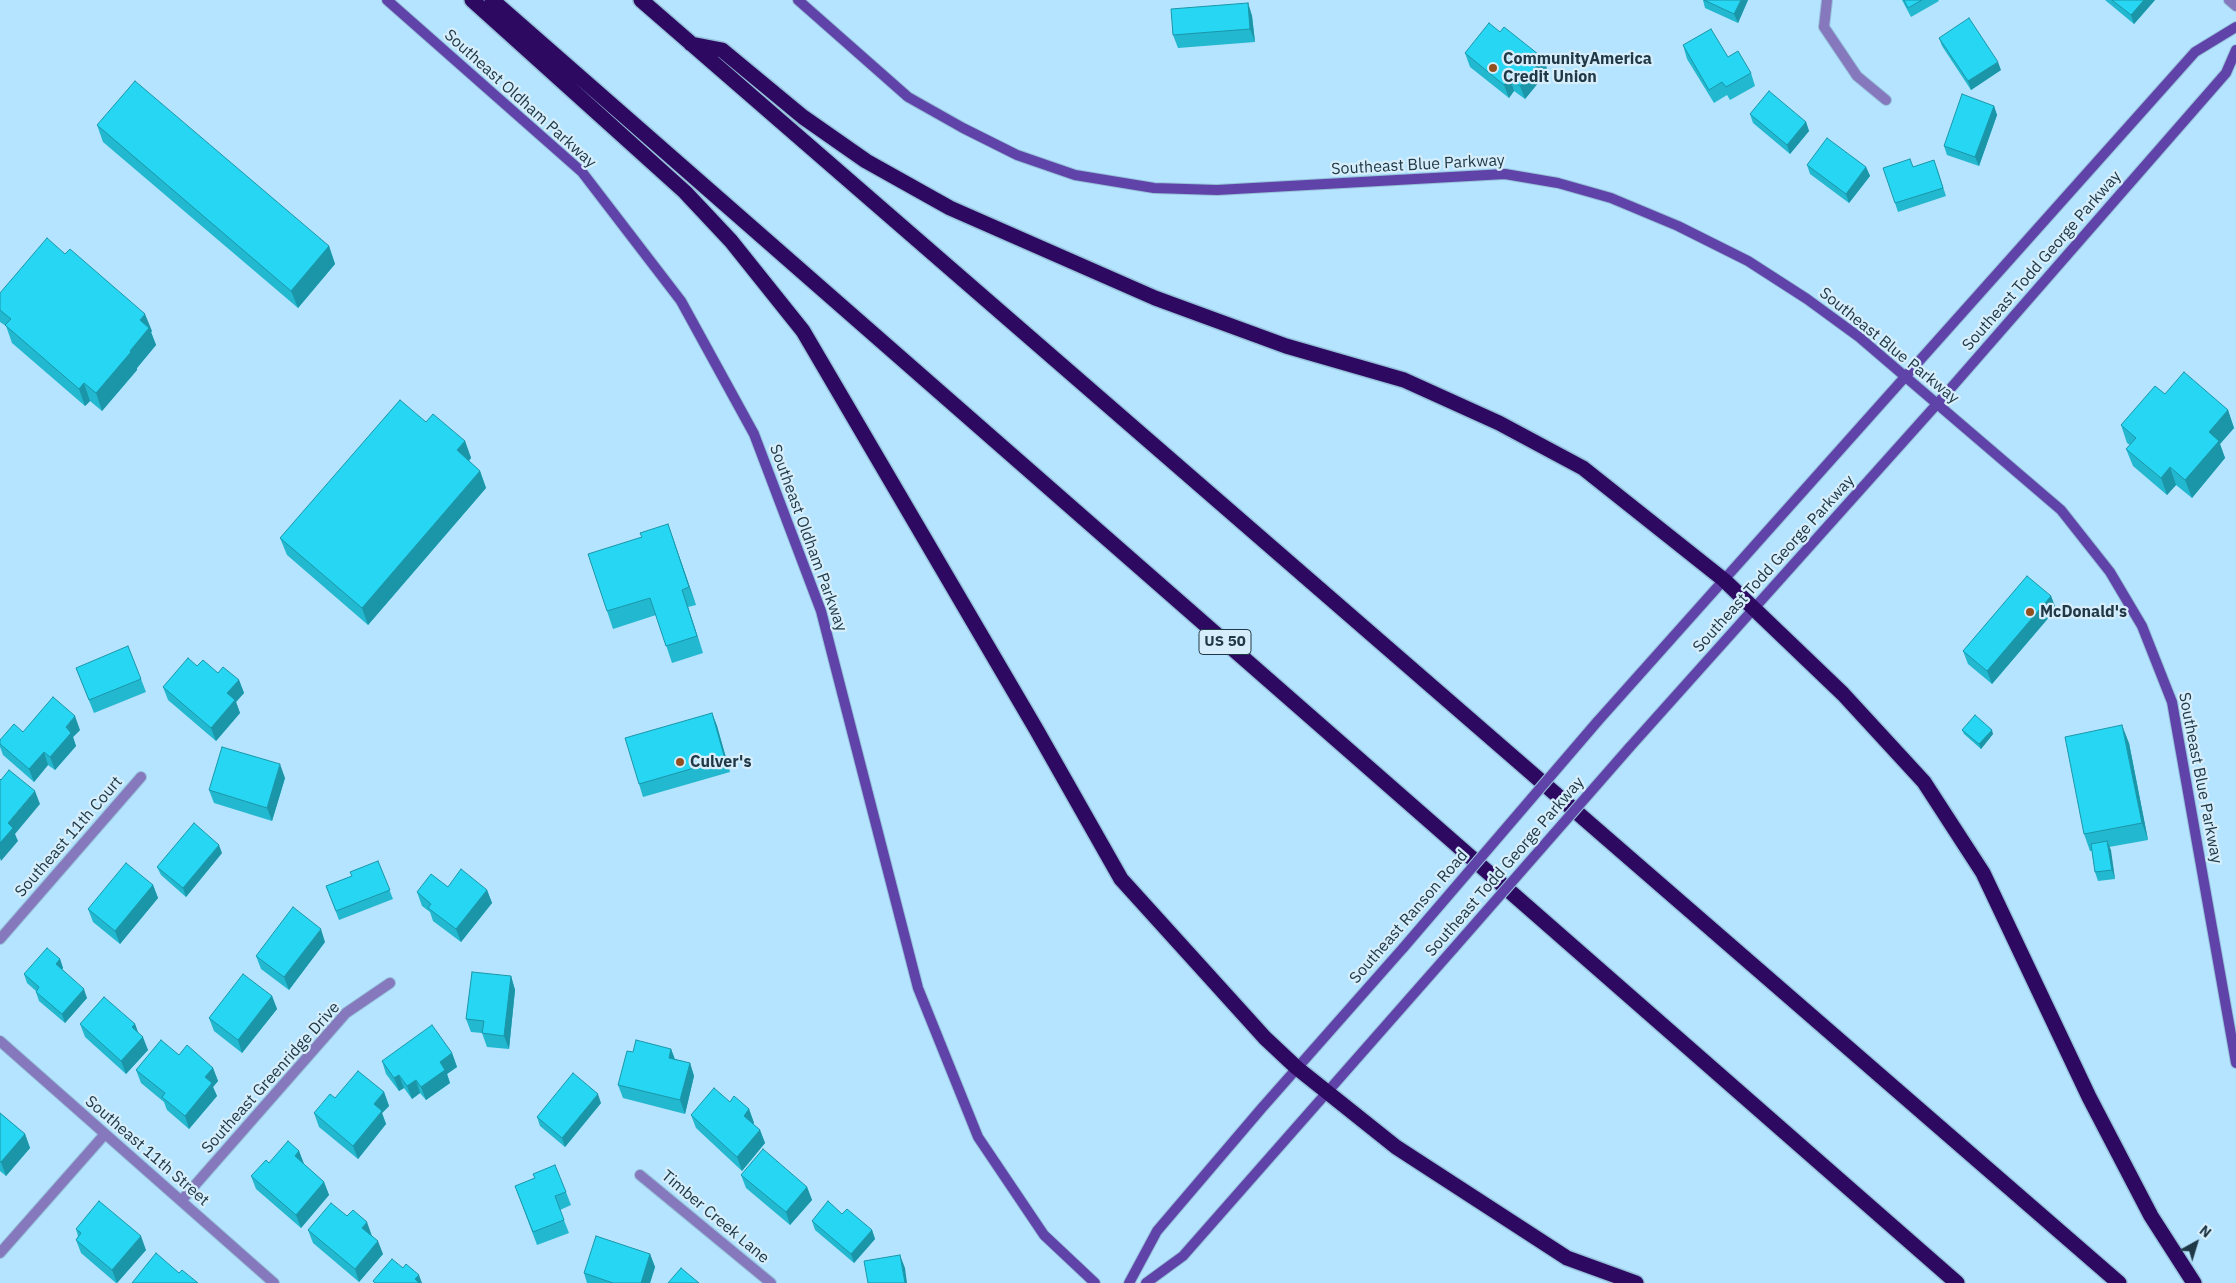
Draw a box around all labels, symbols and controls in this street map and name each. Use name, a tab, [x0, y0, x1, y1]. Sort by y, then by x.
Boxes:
street label: Southeast Oldham Parkway	[440, 26, 600, 172]
place label: CommunityAmerica Credit Union	[1503, 49, 1652, 87]
marker: CommunityAmerica Credit Union	[1487, 62, 1499, 74]
street label: Southeast Blue Parkway	[1331, 151, 1505, 179]
street label: Southeast Todd George Parkway	[1959, 167, 2125, 355]
street label: Southeast Blue Parkway	[1815, 284, 1963, 408]
street label: Southeast Oldham Parkway	[765, 442, 851, 634]
street label: Southeast Todd George Parkway	[1689, 471, 1859, 657]
place label: McDonald's	[2040, 602, 2127, 622]
marker: McDonald's	[2024, 606, 2036, 618]
road number: US 50	[1199, 630, 1251, 654]
street label: Southeast Blue Parkway	[2174, 691, 2226, 865]
place label: Culver's	[690, 752, 751, 772]
marker: Culver's	[674, 756, 686, 768]
street label: Southeast 11th Court	[11, 773, 127, 901]
street label: Southeast Todd George Parkway	[1422, 773, 1588, 961]
street label: Southeast Ranson Road	[1346, 846, 1472, 988]
street label: Southeast Greenridge Drive	[198, 998, 344, 1158]
street label: Southeast 11th Street	[81, 1092, 213, 1210]
street label: Timber Creek Lane	[657, 1166, 773, 1268]
north arrow	[2171, 1218, 2221, 1268]
text: N	[2196, 1221, 2215, 1242]

